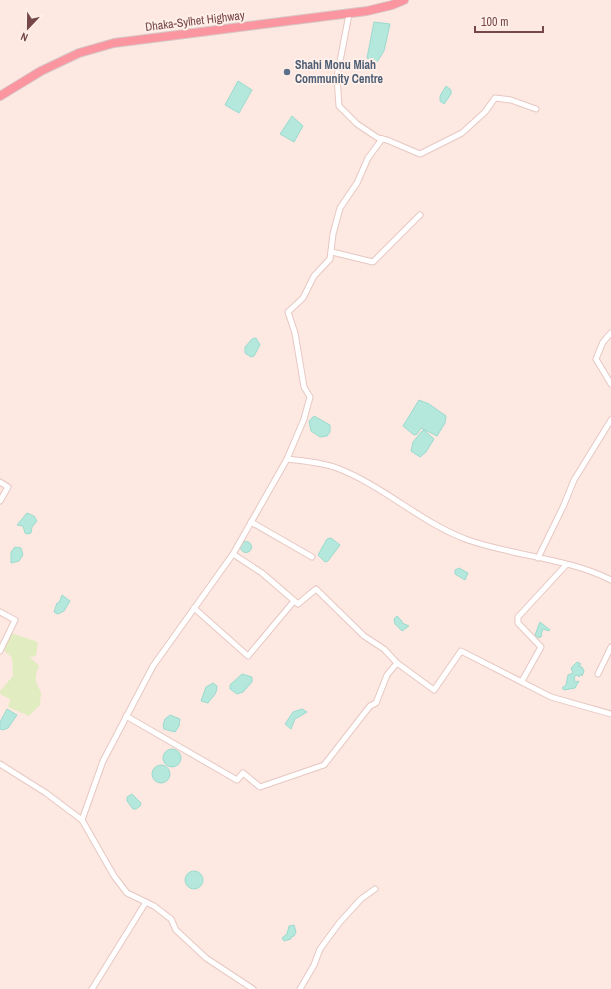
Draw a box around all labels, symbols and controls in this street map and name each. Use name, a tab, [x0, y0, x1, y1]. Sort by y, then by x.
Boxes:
street label: Dhaka-Sylhet Highway	[144, 7, 246, 35]
north arrow	[8, 8, 48, 48]
scale bar	[475, 8, 543, 34]
text: 100 m	[481, 14, 508, 30]
text: N	[19, 30, 30, 45]
place label: Shahi Monu Miah Community Centre	[295, 57, 384, 87]
marker: Shahi Monu Miah Community Centre	[282, 67, 292, 77]

